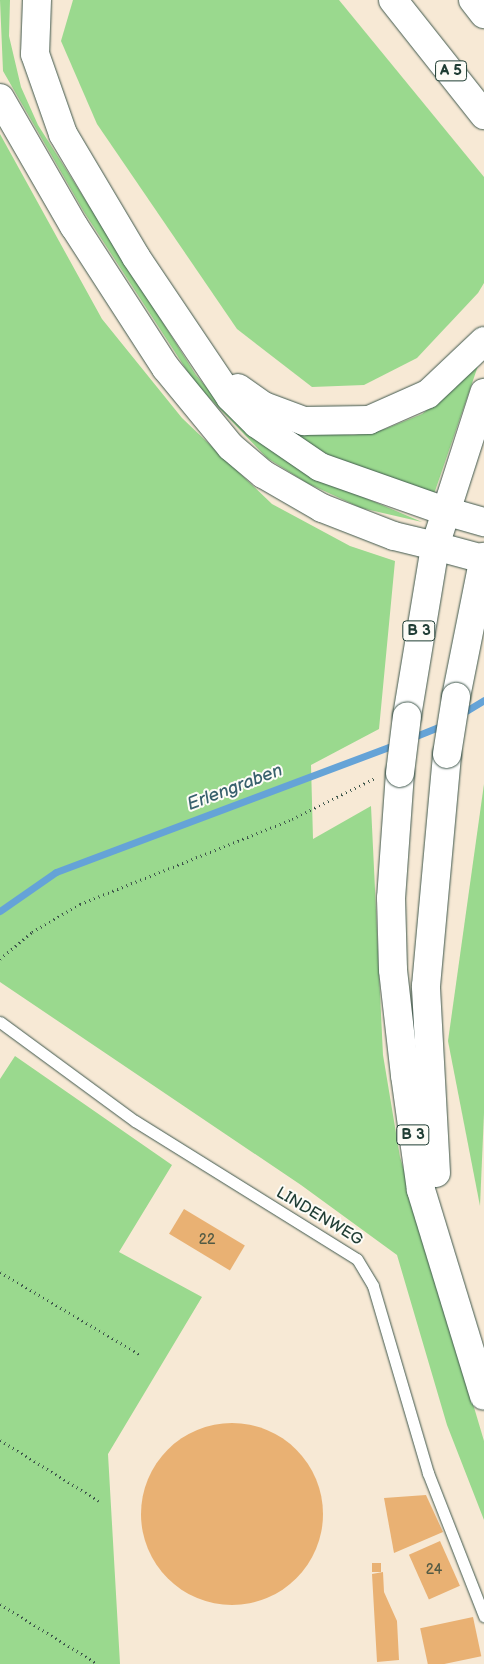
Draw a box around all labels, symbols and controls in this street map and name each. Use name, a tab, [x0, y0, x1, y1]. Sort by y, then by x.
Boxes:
road number: A 5	[435, 58, 467, 84]
road number: B 3	[402, 618, 436, 644]
water label: Erlengraben	[184, 760, 286, 816]
road number: B 3	[396, 1122, 430, 1148]
street label: LINDENWEG	[272, 1184, 366, 1250]
house number: 22	[199, 1232, 215, 1248]
house number: 24	[426, 1562, 442, 1578]

